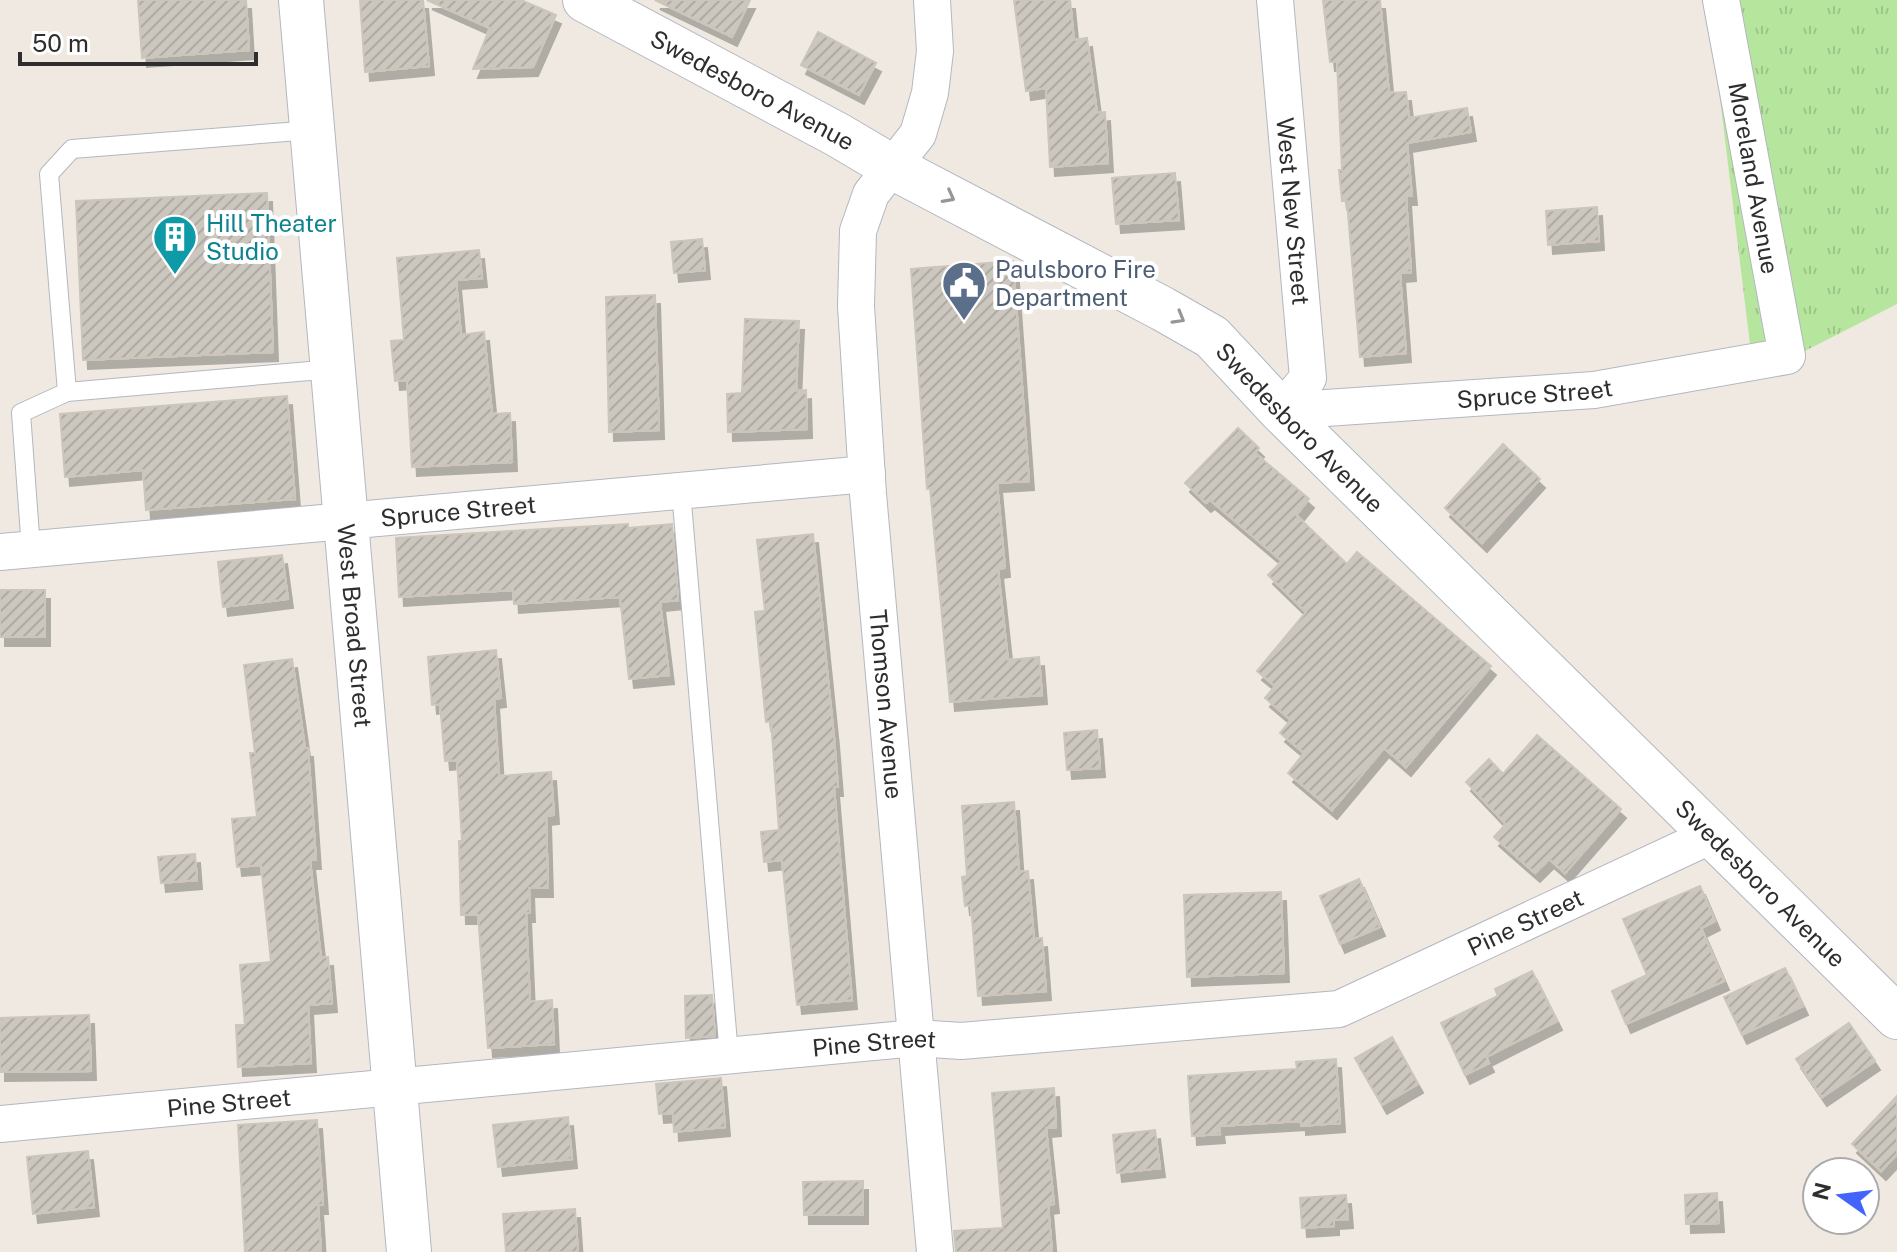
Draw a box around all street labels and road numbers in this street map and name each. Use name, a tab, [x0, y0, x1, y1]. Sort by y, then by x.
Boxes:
street label: Swedesboro Avenue	[646, 24, 860, 156]
street label: Moreland Avenue	[1723, 80, 1785, 276]
street label: West New Street	[1271, 116, 1316, 306]
street label: Swedesboro Avenue	[1210, 337, 1390, 518]
street label: Spruce Street	[1456, 373, 1615, 413]
street label: Spruce Street	[379, 490, 537, 532]
street label: West Broad Street	[332, 522, 378, 729]
street label: Thomson Avenue	[864, 608, 909, 800]
street label: Swedesboro Avenue	[1670, 793, 1851, 973]
street label: Pine Street	[1463, 883, 1588, 961]
street label: Pine Street	[811, 1024, 937, 1062]
street label: Pine Street	[166, 1083, 292, 1122]

